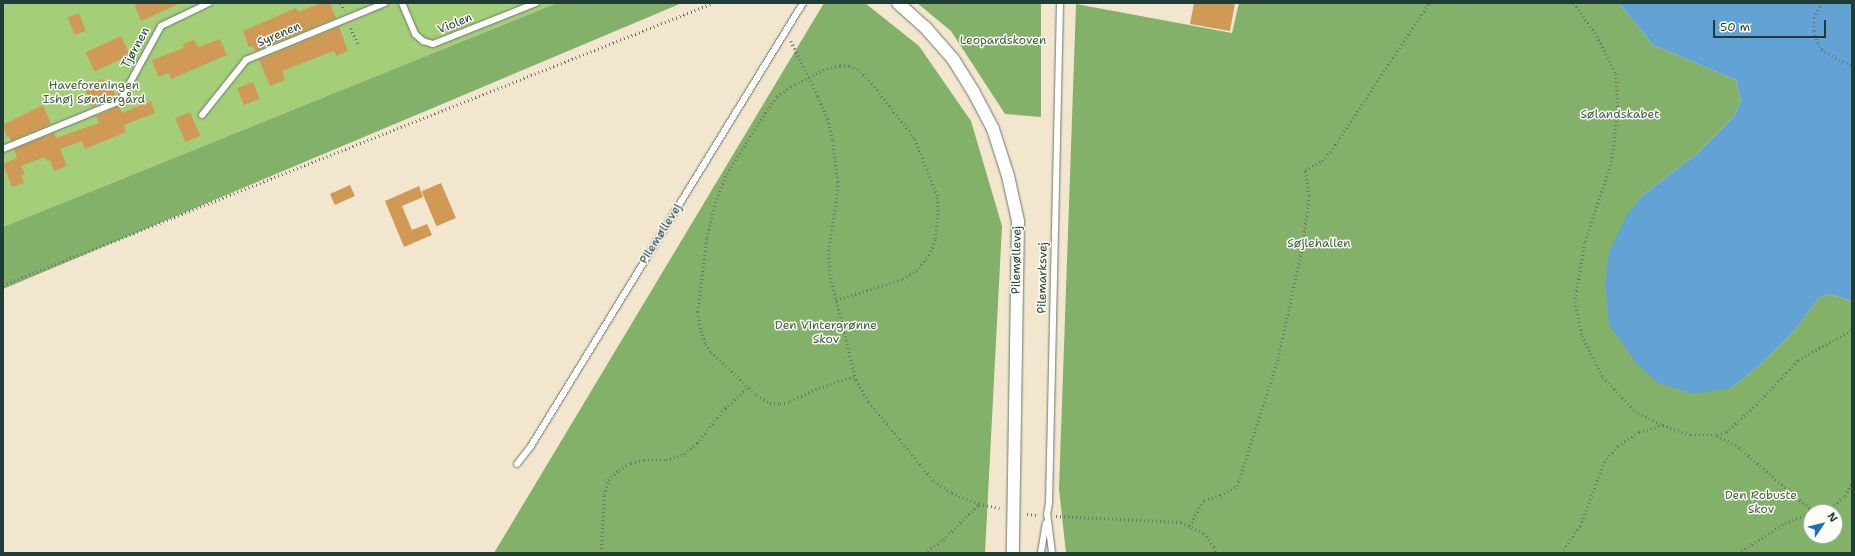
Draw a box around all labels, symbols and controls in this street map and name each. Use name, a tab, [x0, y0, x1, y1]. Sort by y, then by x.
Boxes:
street label: Violen	[436, 11, 474, 37]
scale bar	[1715, 12, 1828, 38]
street label: Syrenen	[255, 19, 303, 51]
text: 50 m	[1720, 19, 1750, 35]
street label: Tjørnen	[119, 25, 153, 71]
park label: Leopardskoven	[960, 34, 1046, 48]
park label: Haveforeningen Ishøj Søndergård	[43, 79, 145, 107]
park label: Sølandskabet	[1581, 108, 1659, 122]
street label: Pilemøllevej	[637, 201, 685, 267]
street label: Pilemøllevej	[1009, 226, 1025, 294]
park label: Søjlehallen	[1287, 237, 1351, 251]
street label: Pilemarksvej	[1035, 242, 1051, 314]
park label: Den Vintergrønne Skov	[775, 319, 877, 347]
park label: Den Robuste Skov	[1725, 489, 1797, 517]
north arrow	[1803, 504, 1843, 544]
text: N	[1824, 510, 1841, 525]

